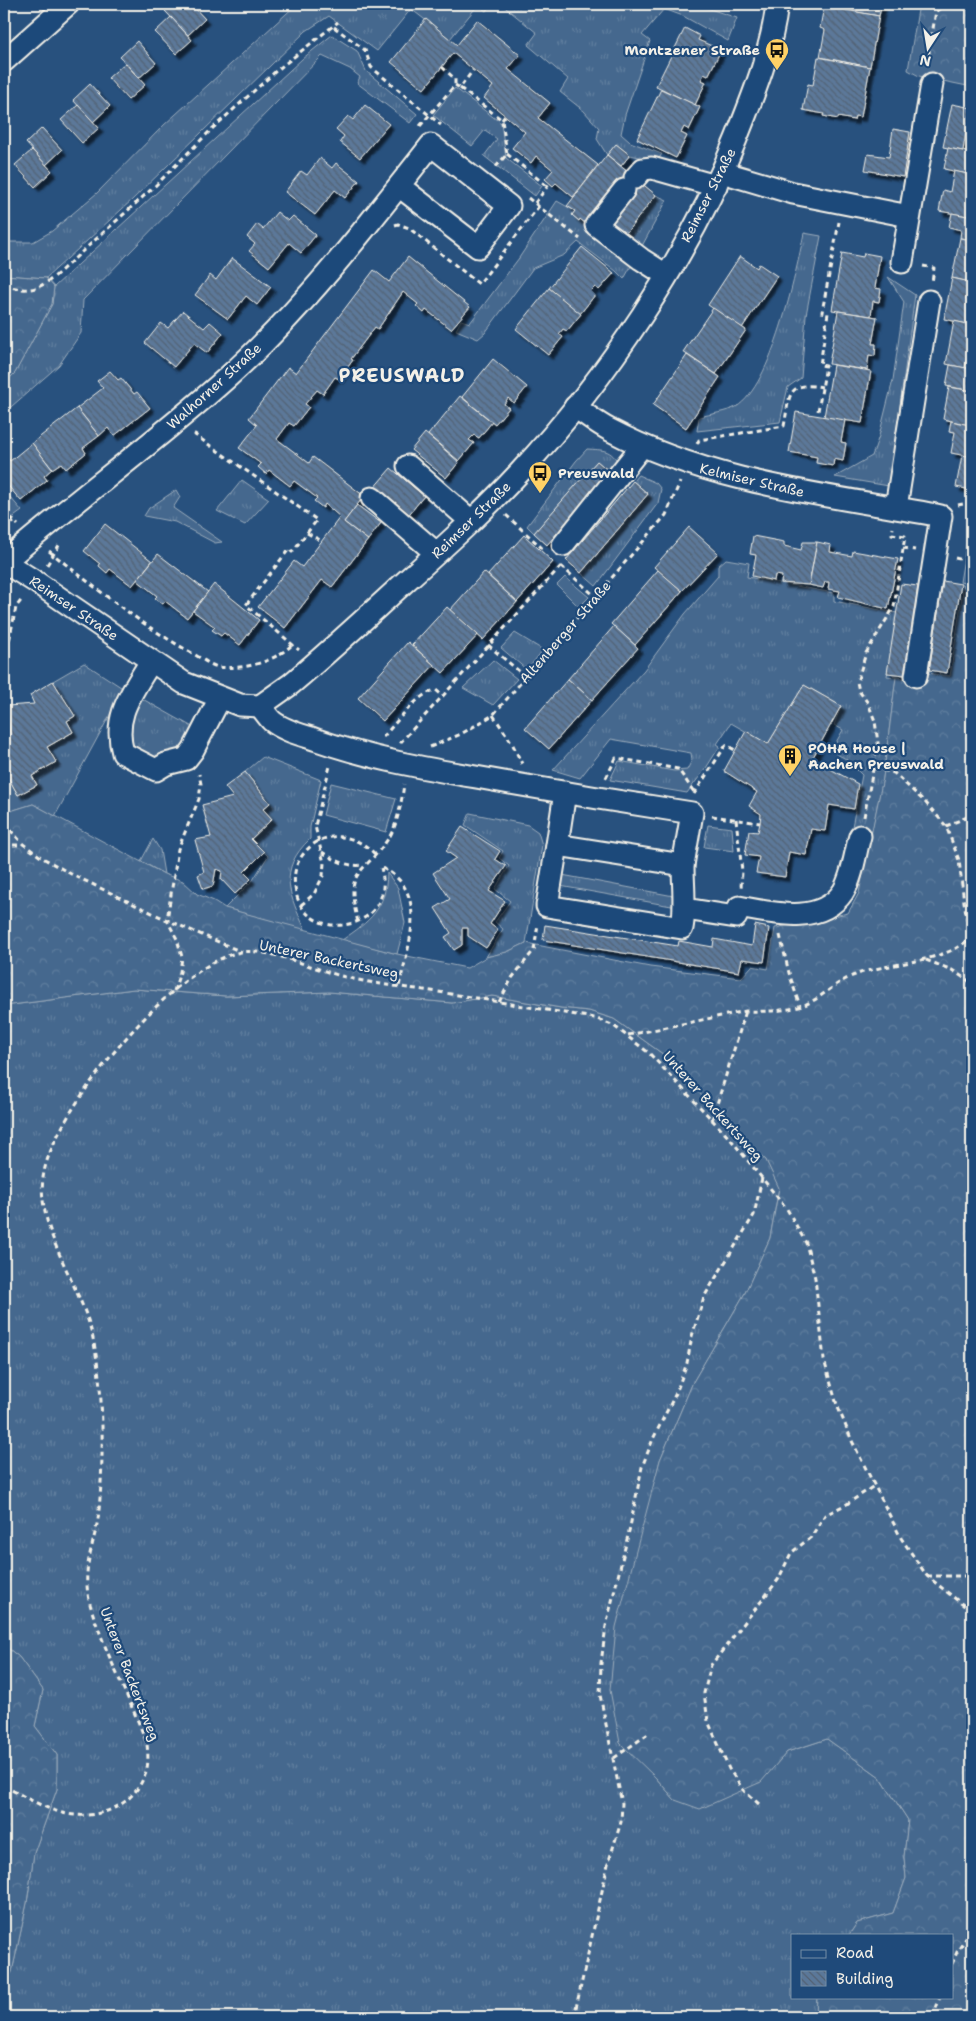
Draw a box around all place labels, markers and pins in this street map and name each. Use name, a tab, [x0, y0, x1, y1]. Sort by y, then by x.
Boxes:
bus stop icon: Montzener Straße	[764, 37, 790, 71]
place label: Montzener Straße	[625, 41, 760, 59]
bus stop icon: Preuswald	[527, 460, 553, 494]
place label: Preuswald	[558, 464, 635, 482]
place label: POHA House | Aachen Preuswald	[808, 739, 944, 773]
building icon: POHA House | Aachen Preuswald	[777, 743, 803, 777]

